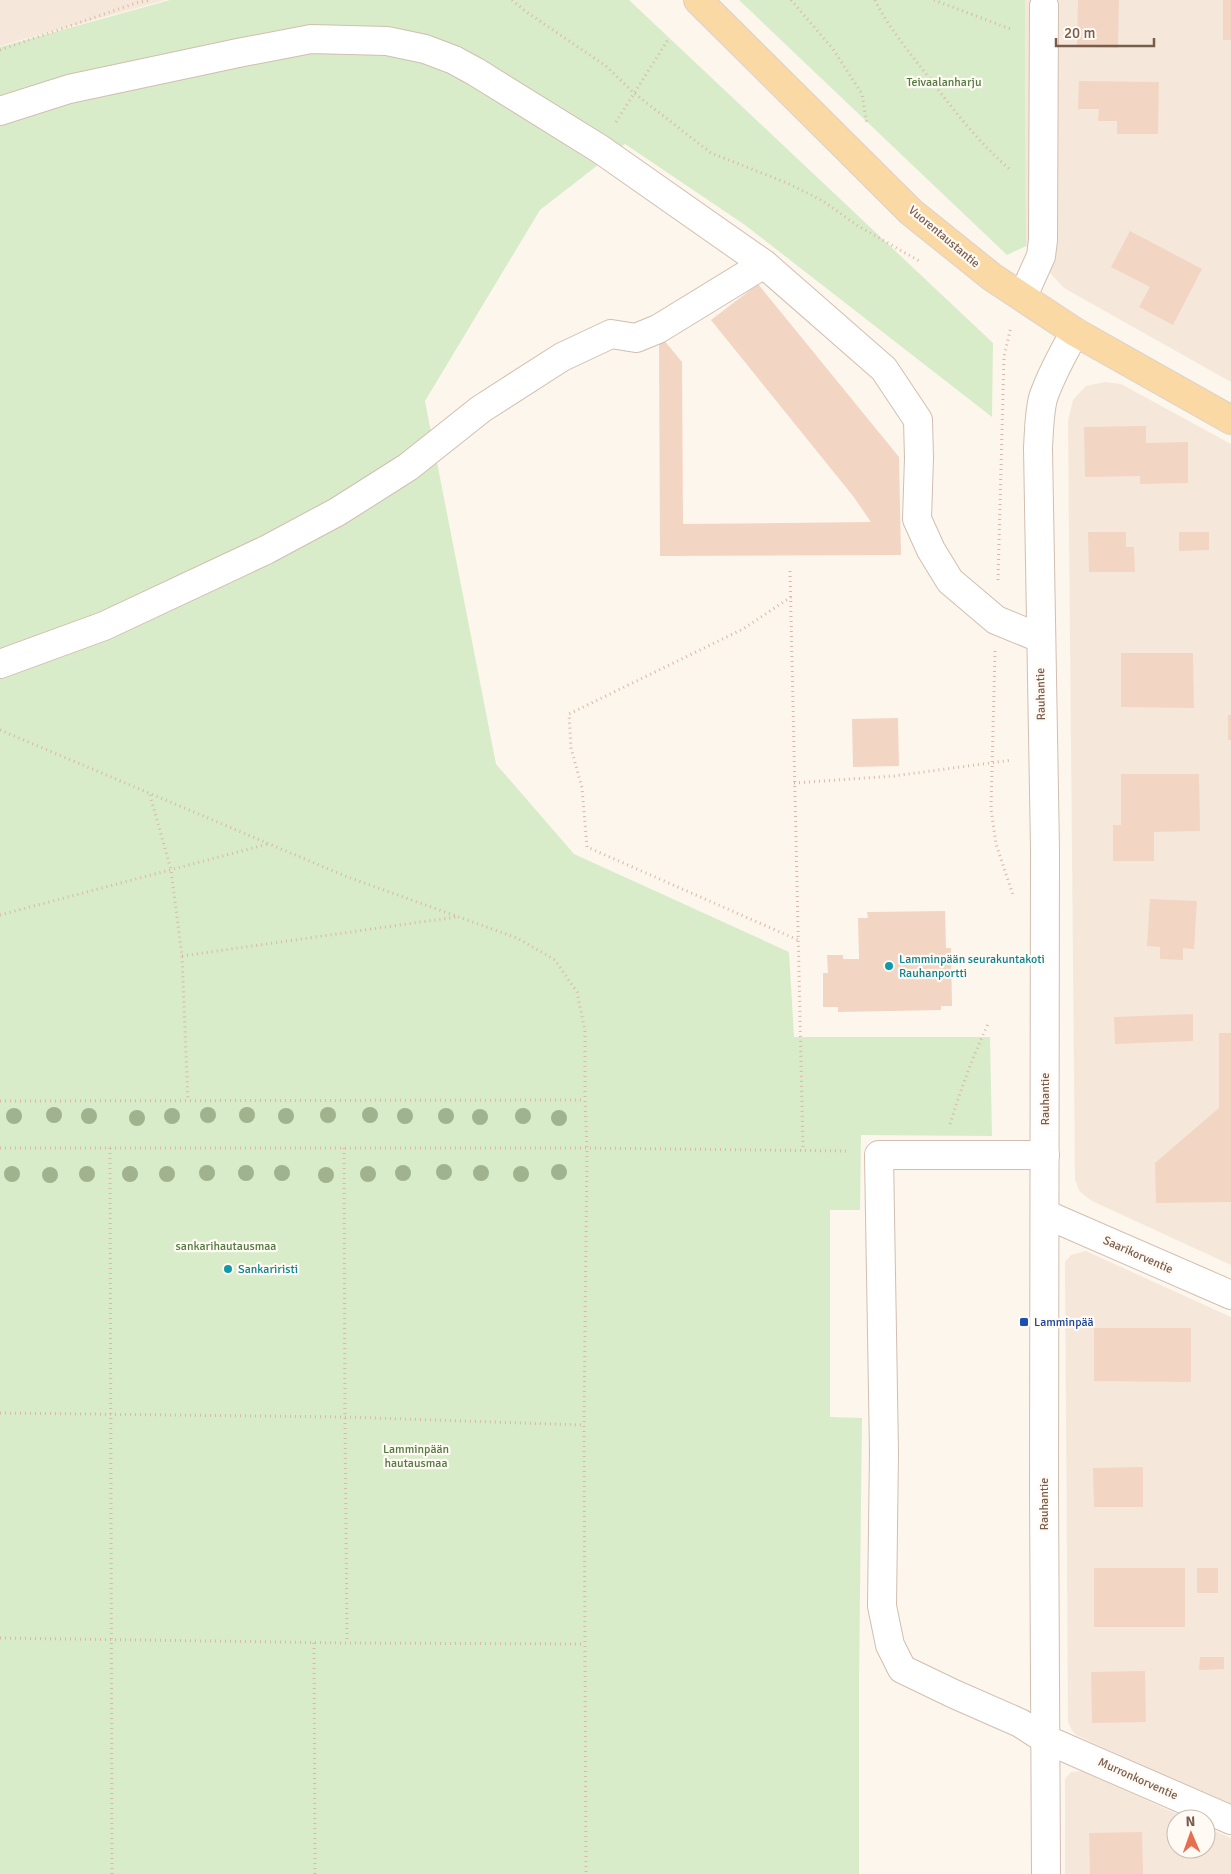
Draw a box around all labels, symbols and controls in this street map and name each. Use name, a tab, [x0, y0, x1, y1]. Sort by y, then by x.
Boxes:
scale bar	[1056, 15, 1154, 47]
text: 20 m	[1064, 24, 1095, 42]
park label: Teivaalanharju	[907, 75, 981, 90]
street label: Vuorentaustantie	[905, 203, 983, 271]
street label: Rauhantie	[1033, 668, 1049, 720]
place label: Lamminpään seurakuntakoti Rauhanportti	[899, 952, 1045, 981]
marker: Lamminpään seurakuntakoti Rauhanportti	[883, 960, 895, 972]
street label: Rauhantie	[1038, 1073, 1053, 1125]
street label: Saarikorventie	[1101, 1233, 1175, 1277]
park label: sankarihautausmaa	[176, 1239, 276, 1254]
place label: Sankariristi	[238, 1262, 298, 1277]
marker: Sankariristi	[222, 1263, 234, 1275]
place label: Lamminpää	[1034, 1315, 1094, 1330]
marker: Lamminpää	[1018, 1316, 1030, 1328]
park label: Lamminpään hautausmaa	[383, 1442, 449, 1471]
street label: Rauhantie	[1037, 1478, 1052, 1530]
street label: Murronkorventie	[1096, 1755, 1180, 1803]
north arrow	[1166, 1809, 1216, 1859]
text: N	[1185, 1813, 1196, 1830]

